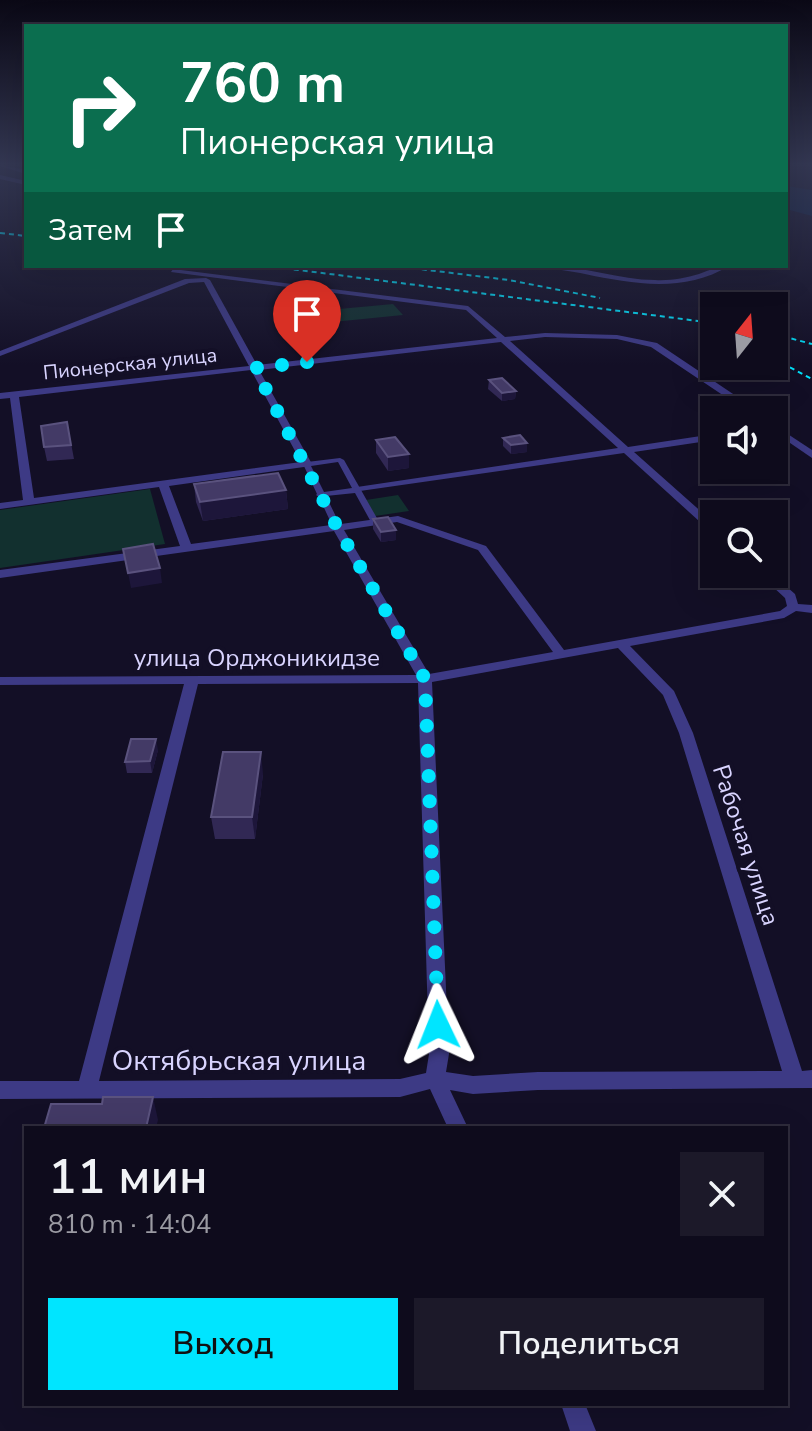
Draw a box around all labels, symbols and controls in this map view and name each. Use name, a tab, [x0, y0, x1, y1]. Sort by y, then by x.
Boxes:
text: 760 m	[180, 45, 345, 122]
icon: right	[48, 56, 152, 160]
text: Пионерская улица	[180, 118, 495, 167]
icon: arrive	[149, 208, 193, 252]
text: Затем	[48, 210, 133, 251]
pin	[273, 280, 341, 362]
icon: arrive	[285, 292, 329, 336]
north arrow	[700, 292, 788, 380]
map controls	[700, 292, 788, 588]
street label: Пионерская улица	[42, 341, 218, 387]
button: sound	[700, 396, 788, 484]
button: search	[700, 500, 788, 588]
street label: улица Орджоникидзе	[134, 642, 380, 674]
street label: Рабочая улица	[705, 761, 787, 929]
position arrow	[396, 983, 480, 1067]
street label: Октябрьская улица	[112, 1042, 366, 1080]
text: 11 мин	[48, 1144, 208, 1210]
button: close	[680, 1152, 764, 1236]
text: 810 m · 14:04	[48, 1207, 211, 1242]
button: Выход	[48, 1298, 398, 1390]
button: Поделиться	[414, 1298, 764, 1390]

